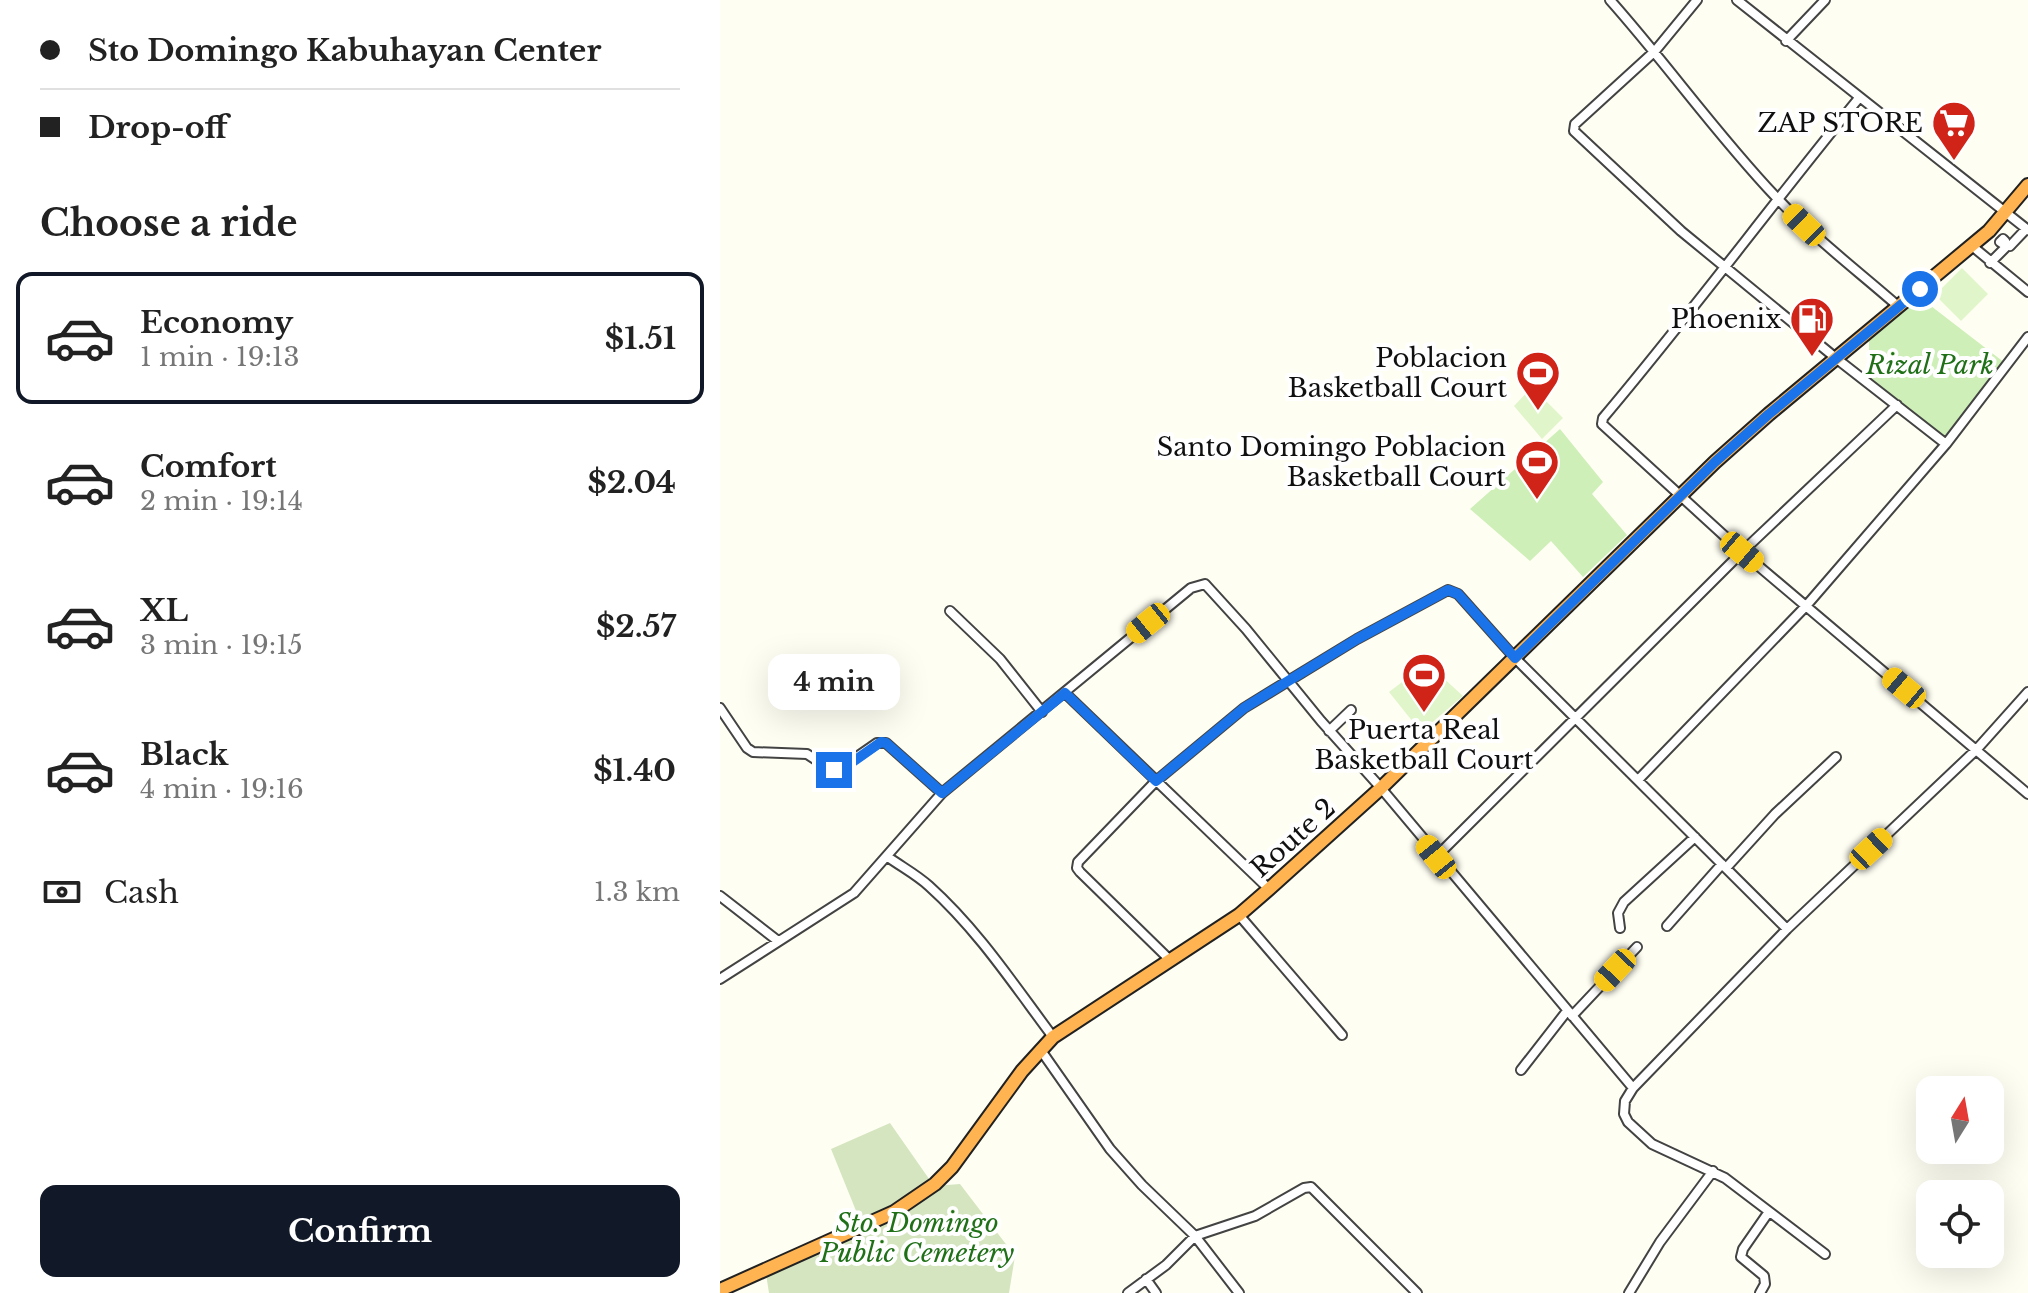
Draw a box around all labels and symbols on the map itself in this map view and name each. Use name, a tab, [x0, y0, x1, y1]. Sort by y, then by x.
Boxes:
supermarket icon: ZAP STORE	[1930, 99, 1978, 162]
place label: ZAP STORE	[1758, 107, 1923, 139]
car	[1778, 200, 1830, 250]
route start	[1902, 271, 1938, 307]
fuel station icon: Phoenix	[1788, 295, 1836, 358]
place label: Phoenix	[1671, 303, 1781, 335]
place label: Poblacion Basketball Court	[1288, 342, 1507, 404]
sports icon: Poblacion Basketball Court	[1514, 349, 1562, 412]
park label: Rizal Park	[1865, 349, 1994, 381]
place label: Santo Domingo Poblacion Basketball Court	[1156, 431, 1506, 493]
sports icon: Santo Domingo Poblacion Basketball Court	[1513, 438, 1561, 501]
car	[1716, 527, 1768, 577]
car	[1122, 599, 1174, 647]
sports icon: Puerta Real Basketball Court	[1400, 651, 1448, 714]
callout: 4 min	[768, 654, 900, 710]
car	[1878, 663, 1930, 713]
place label: Puerta Real Basketball Court	[1314, 714, 1534, 776]
route end	[816, 752, 852, 788]
street label: Route 2	[1244, 792, 1342, 884]
car	[1845, 824, 1897, 874]
car	[1412, 831, 1460, 883]
car	[1590, 944, 1640, 996]
north arrow	[1916, 1076, 2004, 1164]
park label: Sto. Domingo Public Cemetery	[819, 1207, 1015, 1269]

